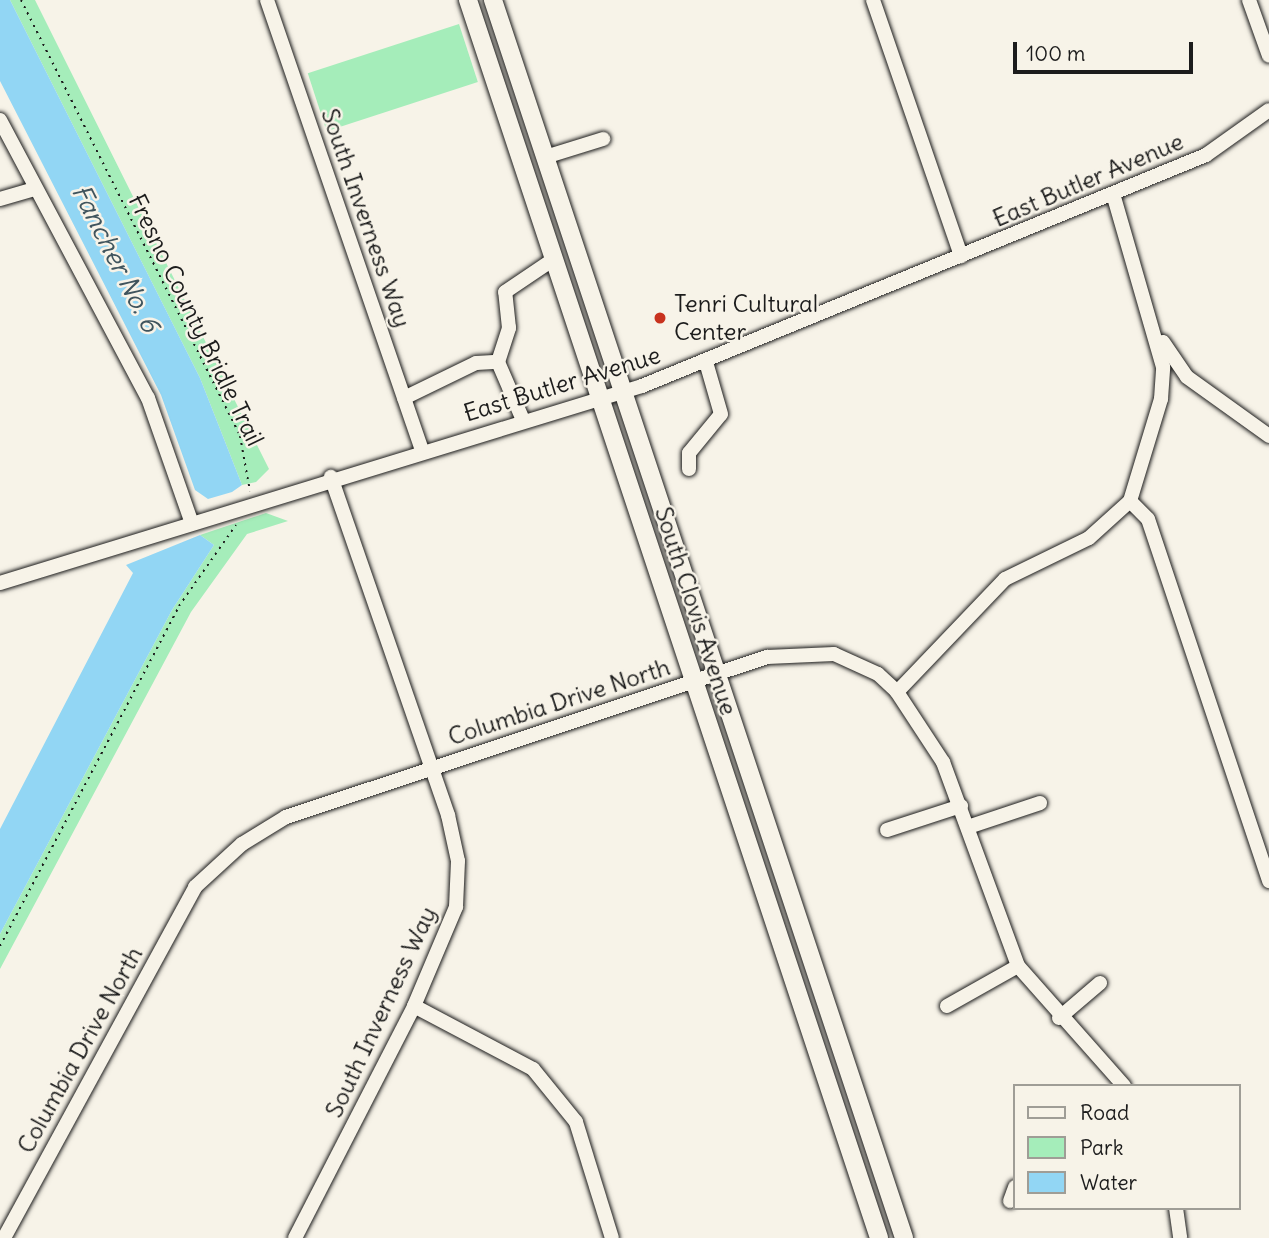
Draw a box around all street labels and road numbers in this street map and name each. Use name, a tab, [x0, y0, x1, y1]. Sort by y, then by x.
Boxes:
street label: South Inverness Way	[315, 105, 417, 331]
street label: East Butler Avenue	[988, 127, 1188, 233]
street label: Fresno County Bridle Trail	[122, 189, 270, 451]
street label: East Butler Avenue	[460, 340, 664, 428]
street label: South Clovis Avenue	[649, 503, 743, 719]
street label: Columbia Drive North	[444, 653, 674, 751]
street label: South Inverness Way	[319, 902, 443, 1122]
street label: Columbia Drive North	[11, 942, 149, 1158]

